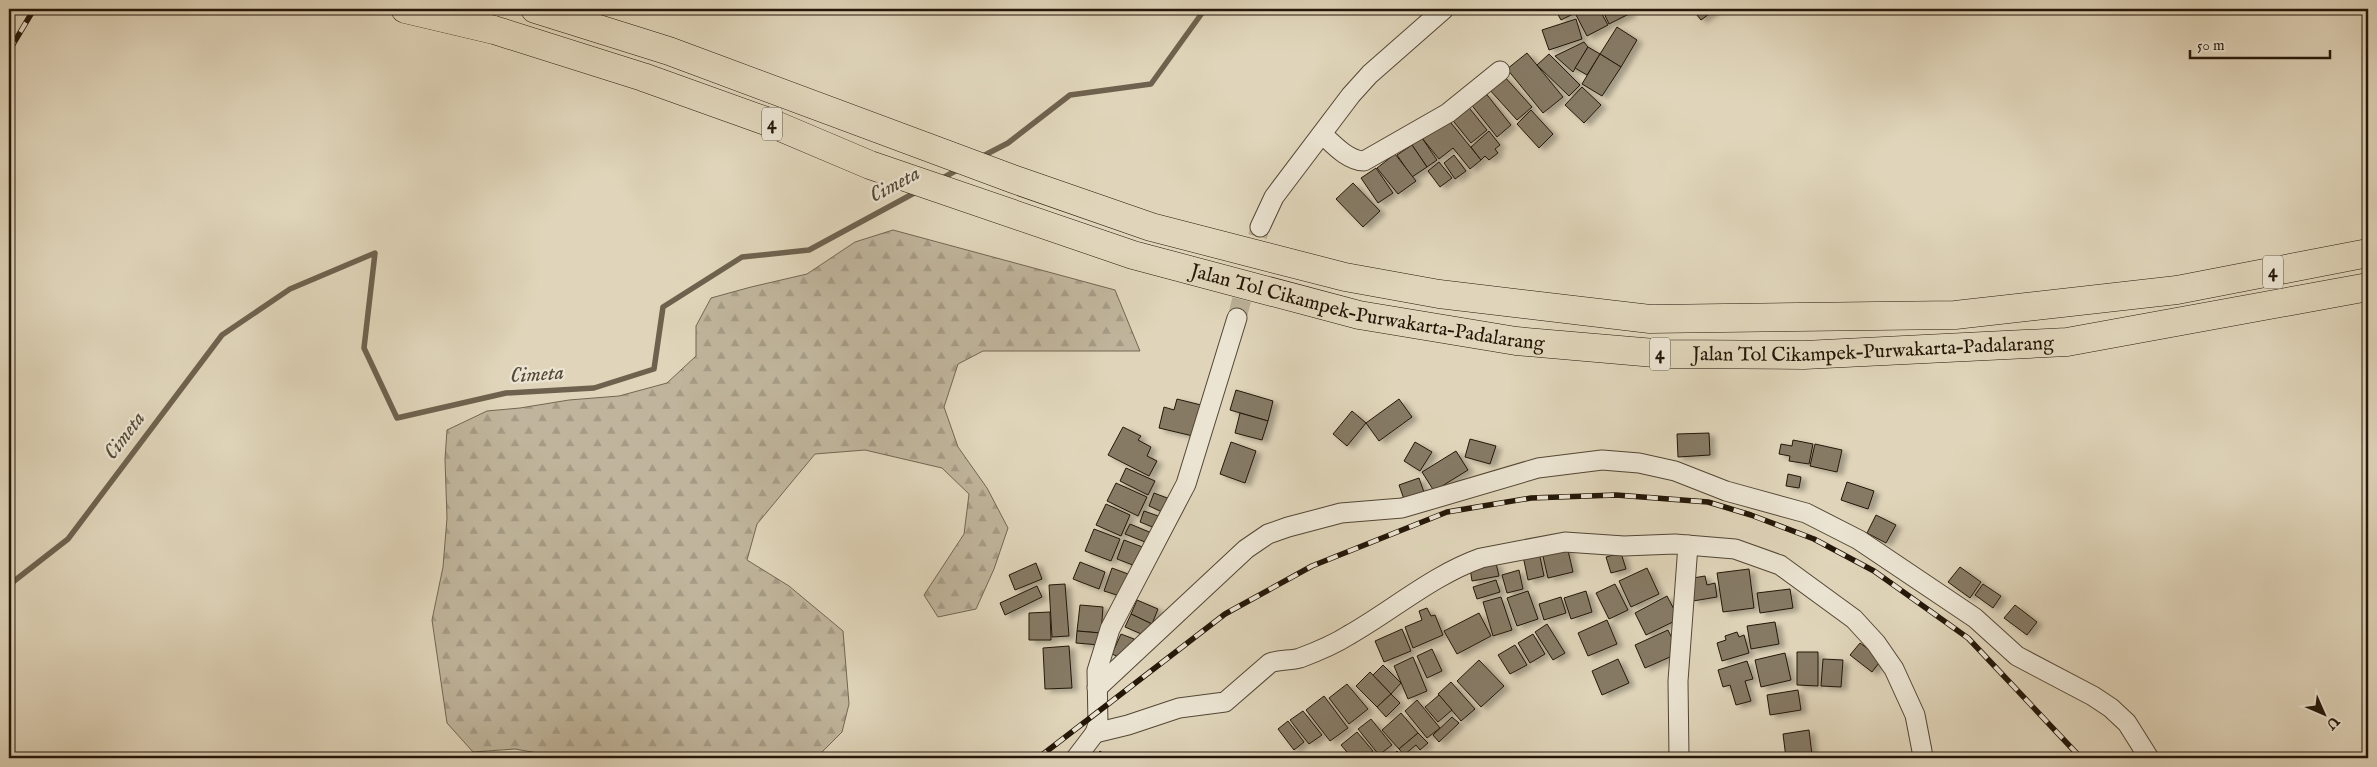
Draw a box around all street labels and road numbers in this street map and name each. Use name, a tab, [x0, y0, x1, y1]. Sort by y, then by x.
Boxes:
road number: 4	[762, 108, 782, 140]
road number: 4	[2263, 256, 2283, 288]
street label: Jalan Tol Cikampek–Purwakarta–Padalarang	[1186, 258, 1547, 356]
street label: Jalan Tol Cikampek–Purwakarta–Padalarang	[1690, 330, 2056, 368]
road number: 4	[1650, 338, 1670, 370]

